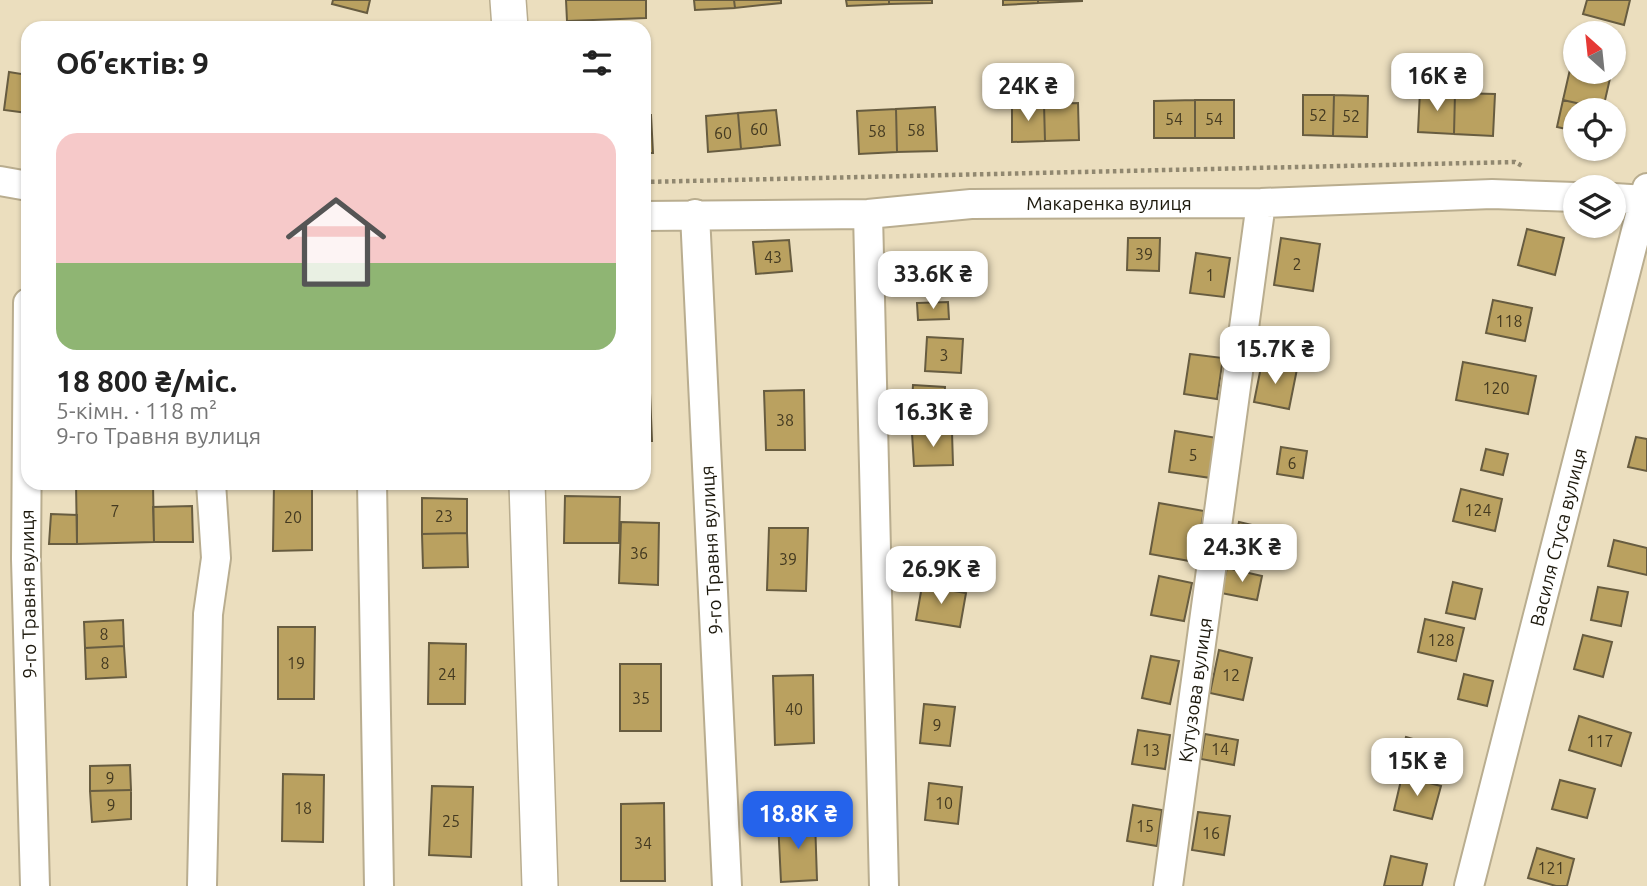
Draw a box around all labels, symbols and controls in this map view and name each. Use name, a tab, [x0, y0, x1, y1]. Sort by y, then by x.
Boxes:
north arrow	[1563, 21, 1626, 84]
map controls	[1563, 21, 1626, 238]
icon: filters	[578, 44, 616, 82]
text: Об’єктів: 9	[56, 46, 209, 80]
pin: 16K ₴	[1388, 54, 1486, 113]
text: 16K ₴	[1407, 63, 1467, 88]
pin: 24K ₴	[979, 64, 1077, 123]
text: 24K ₴	[998, 73, 1058, 98]
button: locate	[1563, 98, 1626, 161]
house number: 52	[1309, 106, 1327, 124]
house number: 52	[1342, 107, 1360, 125]
house number: 54	[1165, 110, 1183, 128]
house number: 54	[1205, 110, 1223, 128]
house number: 60	[750, 120, 768, 138]
house number: 58	[907, 121, 925, 139]
house number: 58	[868, 122, 886, 140]
house number: 60	[714, 124, 732, 142]
button: layers	[1563, 175, 1626, 238]
icon: home	[273, 179, 399, 305]
street label: Макаренка вулиця	[1026, 192, 1192, 214]
house number: 39	[1135, 245, 1153, 263]
house number: 43	[764, 248, 782, 266]
pin: 33.6K ₴	[868, 252, 998, 311]
house number: 2	[1292, 255, 1302, 273]
text: 33.6K ₴	[894, 261, 972, 286]
house number: 1	[1205, 266, 1215, 284]
house number: 118	[1495, 312, 1523, 330]
pin: 15.7K ₴	[1210, 326, 1340, 386]
text: 15.7K ₴	[1236, 336, 1314, 361]
house number: 3	[939, 346, 949, 364]
text: 18 800 ₴/міс.	[56, 364, 237, 398]
house number: 120	[1482, 379, 1510, 397]
pin: 16.3K ₴	[868, 390, 998, 449]
text: 5-кімн. · 118 m²	[56, 398, 217, 423]
text: 16.3K ₴	[894, 399, 972, 424]
house number: 38	[776, 411, 794, 429]
text: 9-го Травня вулиця	[56, 423, 261, 448]
house number: 5	[1188, 446, 1198, 464]
street label: Василя Стуса вулиця	[1525, 446, 1591, 628]
house number: 6	[1287, 454, 1297, 472]
street label: 9-го Травня вулиця	[696, 465, 726, 635]
house number: 124	[1464, 501, 1492, 519]
house number: 7	[110, 502, 120, 520]
house number: 23	[435, 507, 453, 525]
house number: 20	[284, 508, 302, 526]
street label: 9-го Травня вулиця	[16, 509, 40, 679]
pin: 24.3K ₴	[1177, 524, 1307, 584]
text: 24.3K ₴	[1203, 534, 1281, 559]
house number: 36	[630, 544, 648, 562]
pin: 26.9K ₴	[876, 546, 1006, 606]
house number: 39	[779, 550, 797, 568]
text: 26.9K ₴	[902, 556, 980, 581]
street label: Кутузова вулиця	[1174, 616, 1216, 764]
house number: 8	[99, 625, 109, 643]
house number: 128	[1427, 631, 1455, 649]
house number: 8	[100, 654, 110, 672]
house number: 19	[287, 654, 305, 672]
house number: 24	[438, 665, 456, 683]
house number: 12	[1222, 666, 1240, 684]
house number: 35	[632, 689, 650, 707]
house number: 40	[785, 700, 803, 718]
house number: 9	[932, 716, 942, 734]
house number: 117	[1586, 732, 1614, 750]
pin: 15K ₴	[1368, 738, 1466, 798]
house number: 14	[1211, 740, 1229, 758]
house number: 13	[1142, 741, 1160, 759]
text: 15K ₴	[1387, 748, 1447, 773]
house number: 9	[105, 769, 115, 787]
pin: 18.8K ₴	[733, 792, 863, 851]
house number: 10	[935, 794, 953, 812]
house number: 9	[106, 796, 116, 814]
house number: 18	[294, 799, 312, 817]
text: 18.8K ₴	[759, 801, 837, 826]
house number: 25	[442, 812, 460, 830]
house number: 15	[1136, 817, 1154, 835]
house number: 16	[1202, 824, 1220, 842]
house number: 34	[634, 834, 652, 852]
house number: 121	[1537, 859, 1565, 877]

